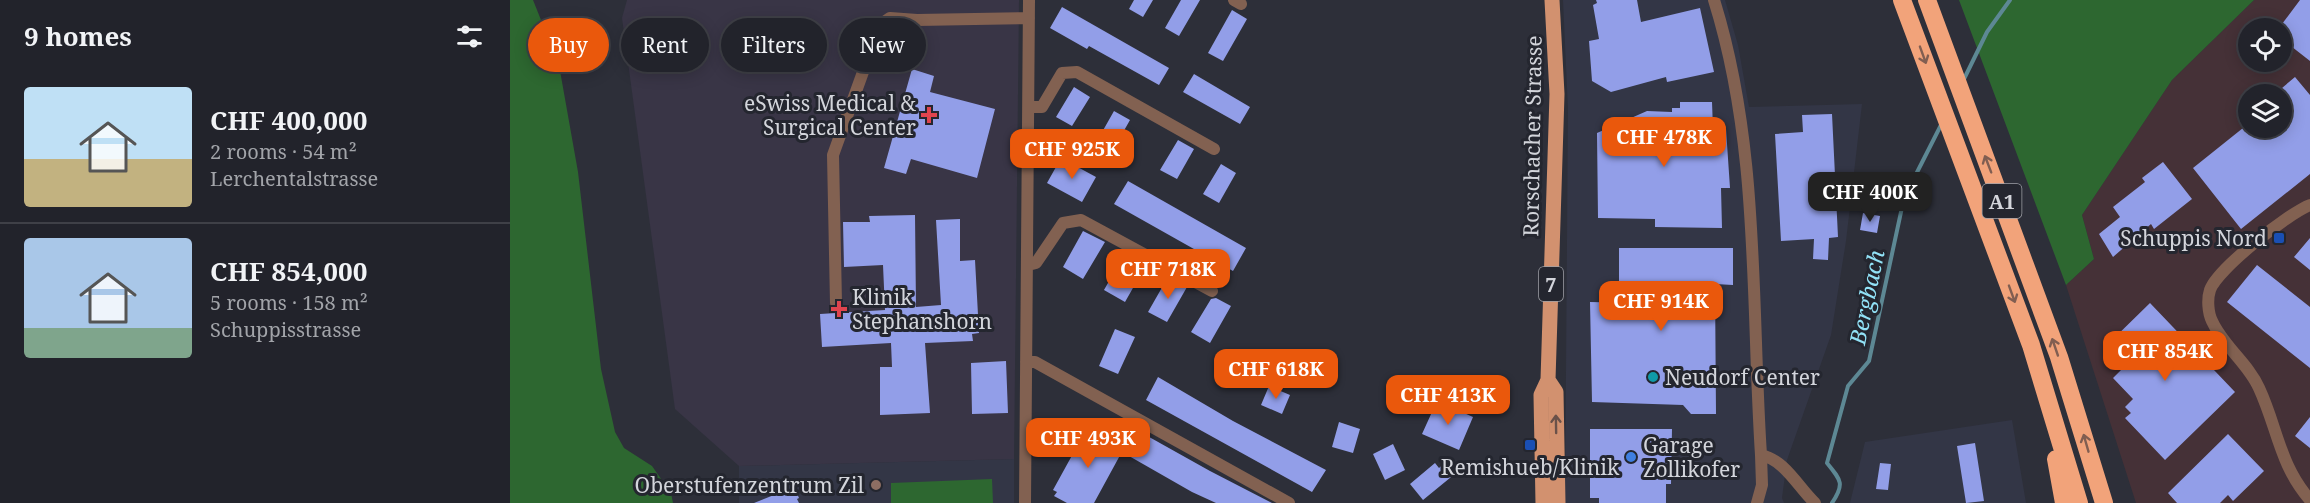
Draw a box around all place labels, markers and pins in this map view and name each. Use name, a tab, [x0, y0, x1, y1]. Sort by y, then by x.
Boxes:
place label: eSwiss Medical & Surgical Center	[744, 89, 916, 141]
marker: eSwiss Medical & Surgical Center	[920, 106, 938, 124]
pin: CHF 478K	[1602, 117, 1726, 168]
pin: CHF 925K	[1010, 129, 1134, 180]
pin: CHF 400K	[1808, 172, 1932, 223]
place label: Schuppis Nord	[2120, 224, 2267, 252]
marker: Schuppis Nord	[2272, 231, 2286, 245]
pin: CHF 718K	[1106, 249, 1230, 300]
pin: CHF 914K	[1599, 281, 1723, 332]
place label: Klinik Stephanshorn	[852, 283, 992, 335]
marker: Klinik Stephanshorn	[830, 300, 848, 318]
pin: CHF 854K	[2103, 331, 2227, 382]
pin: CHF 618K	[1214, 349, 1338, 400]
place label: Neudorf Center	[1665, 363, 1820, 391]
marker: Neudorf Center	[1646, 370, 1660, 384]
pin: CHF 413K	[1386, 375, 1510, 426]
pin: CHF 493K	[1026, 418, 1150, 469]
place label: Garage Zollikofer	[1643, 431, 1740, 483]
marker: Remishueb/Klinik	[1523, 438, 1537, 452]
marker: Garage Zollikofer	[1624, 450, 1638, 464]
place label: Remishueb/Klinik	[1441, 453, 1620, 481]
place label: Oberstufenzentrum Zil	[635, 471, 864, 499]
marker: Oberstufenzentrum Zil	[869, 478, 883, 492]

